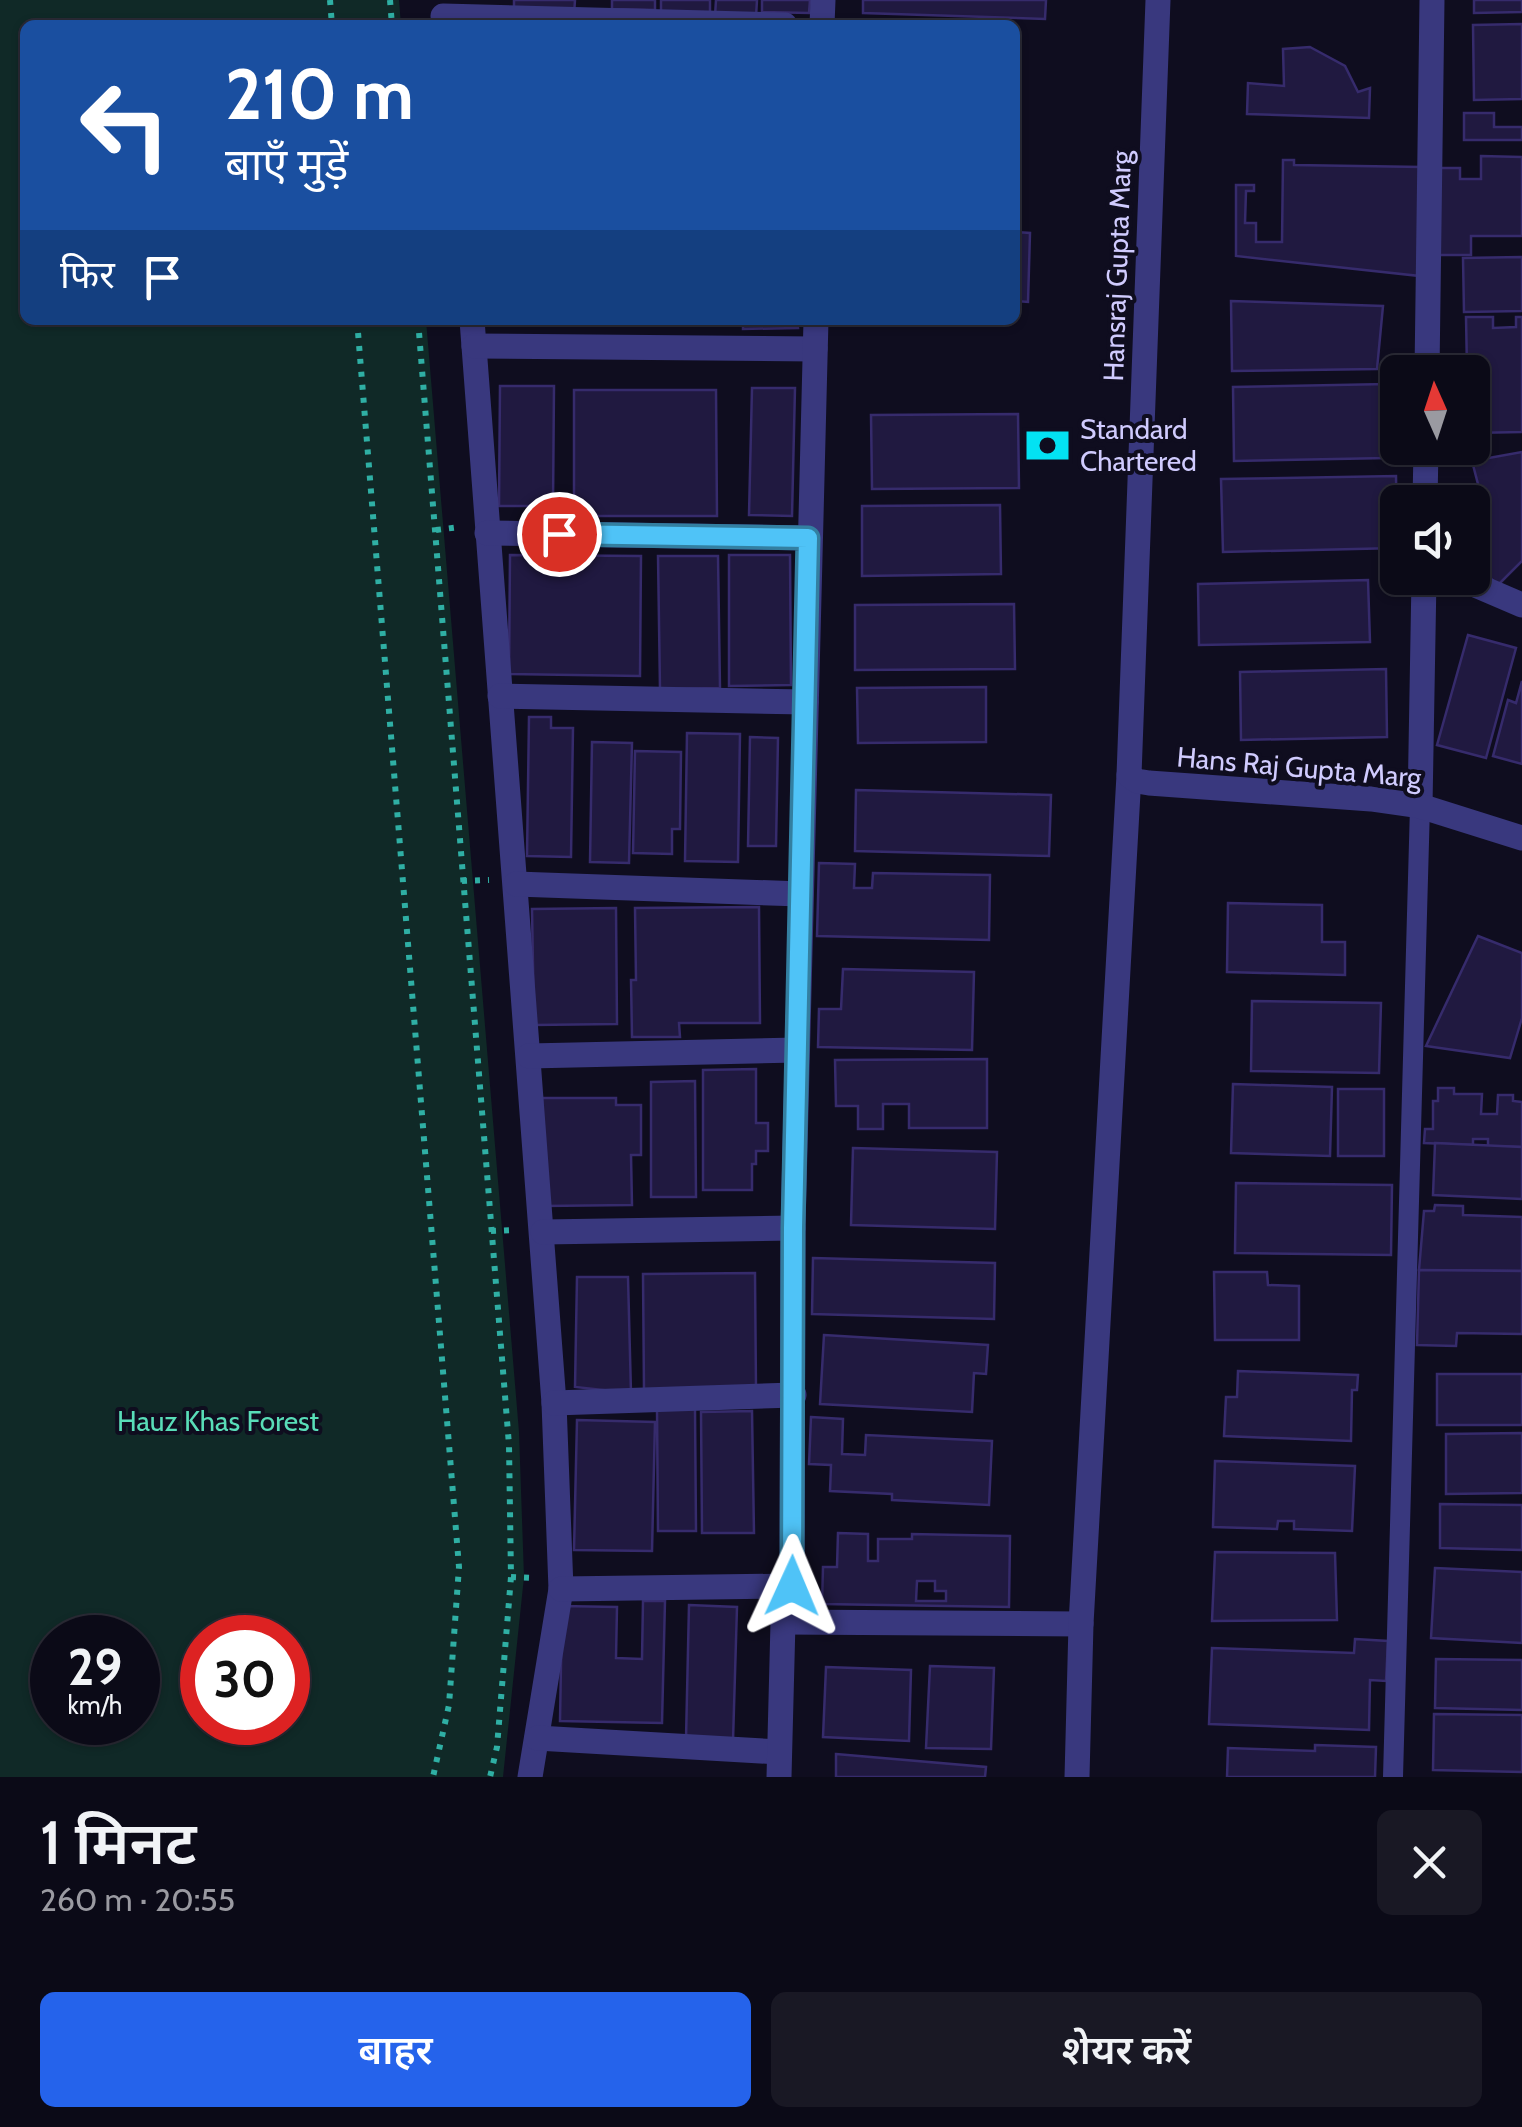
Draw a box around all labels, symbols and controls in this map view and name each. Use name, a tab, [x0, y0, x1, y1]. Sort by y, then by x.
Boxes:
text: 210 m	[225, 51, 414, 137]
icon: left	[60, 60, 190, 190]
text: बाएँ मुड़ें	[225, 137, 348, 191]
street label: Hansraj Gupta Marg	[1096, 149, 1138, 382]
icon: arrive	[135, 250, 190, 305]
text: फिर	[60, 251, 115, 298]
north arrow	[1380, 355, 1490, 465]
map controls	[1380, 355, 1490, 595]
place label: Standard Chartered	[1080, 412, 1197, 478]
bank icon: Standard Chartered	[1023, 421, 1071, 469]
button: sound	[1380, 485, 1490, 595]
pin	[517, 492, 602, 577]
icon: arrive	[532, 507, 587, 562]
street label: Hans Raj Gupta Marg	[1175, 739, 1424, 795]
park label: Hauz Khas Forest	[117, 1404, 319, 1438]
position arrow	[740, 1534, 844, 1638]
speed limit sign: 30	[180, 1615, 310, 1745]
text: 29	[68, 1637, 122, 1698]
text: km/h	[68, 1690, 122, 1720]
text: 1 मिनट	[40, 1806, 197, 1879]
button: close	[1377, 1810, 1482, 1915]
text: 260 m · 20:55	[40, 1880, 235, 1919]
button: बाहर	[40, 1992, 751, 2107]
button: शेयर करें	[771, 1992, 1482, 2107]

